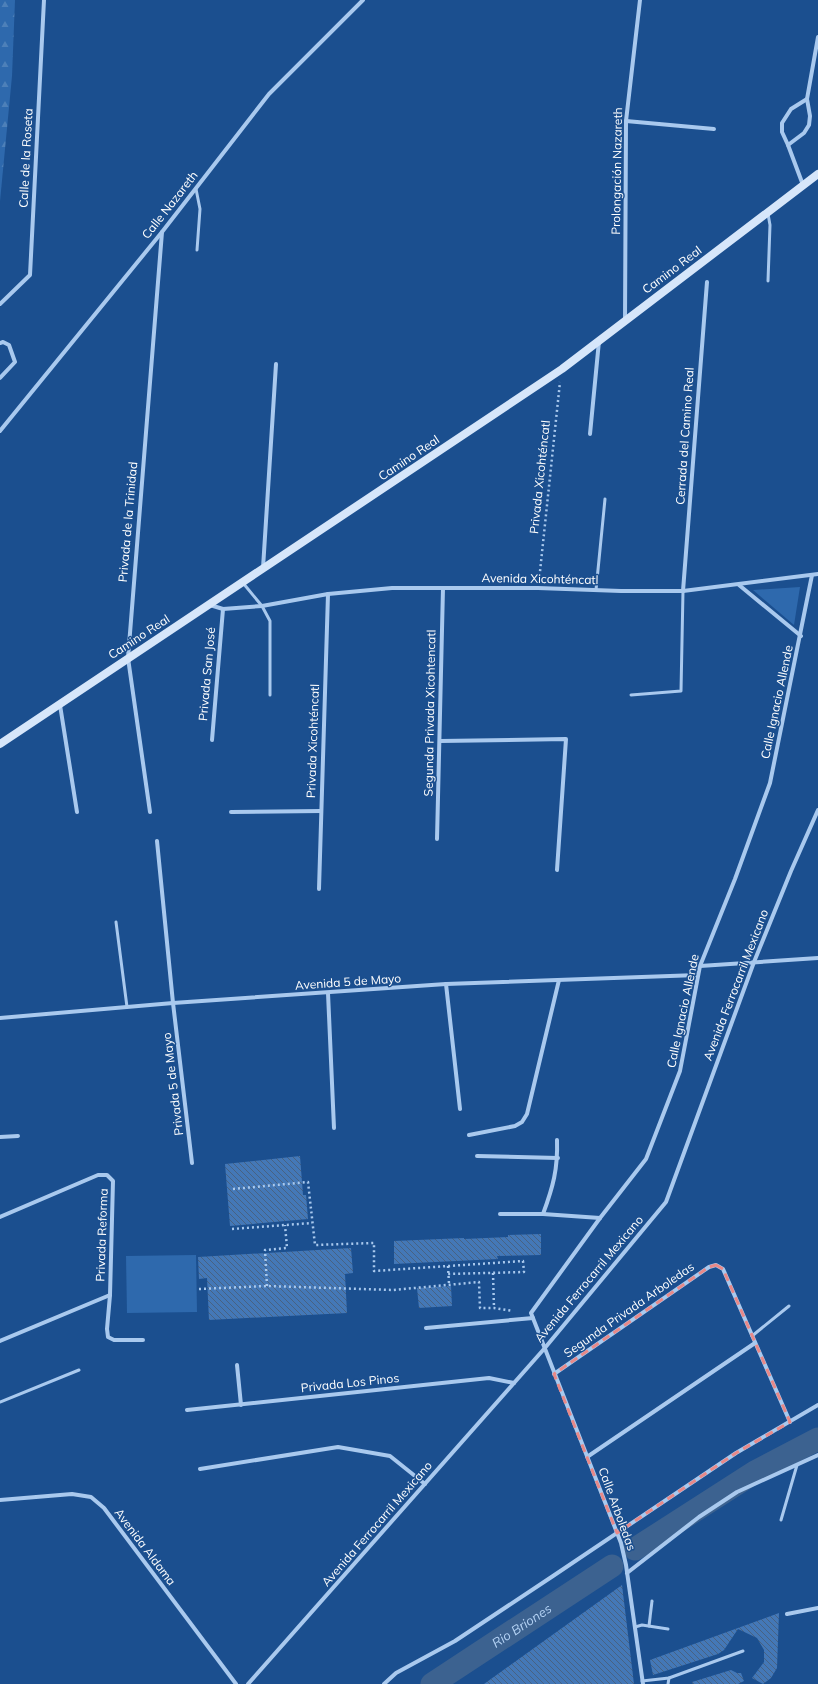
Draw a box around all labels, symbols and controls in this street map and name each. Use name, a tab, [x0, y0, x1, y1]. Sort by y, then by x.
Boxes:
street label: Prolongación Nazareth	[608, 107, 625, 235]
street label: Calle de la Roseta	[15, 108, 36, 208]
street label: Calle Nazareth	[138, 168, 201, 242]
street label: Camino Real	[639, 242, 704, 297]
street label: Cerrada del Camino Real	[672, 367, 697, 505]
street label: Privada Xicohténcatl	[526, 419, 553, 534]
street label: Camino Real	[375, 432, 442, 483]
street label: Privada de la Trinidad	[115, 461, 140, 583]
street label: Avenida Xicohténcatl	[481, 570, 599, 587]
street label: Camino Real	[105, 611, 172, 662]
street label: Privada San José	[195, 626, 218, 721]
street label: Segunda Privada Xicohtencatl	[421, 629, 438, 797]
street label: Calle Ignacio Allende	[757, 644, 796, 760]
street label: Privada Xicohténcatl	[303, 684, 322, 798]
street label: Avenida Ferrocarril Mexicano	[700, 907, 771, 1063]
street label: Calle Ignacio Allende	[663, 953, 702, 1069]
street label: Avenida 5 de Mayo	[294, 970, 402, 993]
street label: Privada 5 de Mayo	[159, 1032, 186, 1136]
street label: Privada Reforma	[92, 1188, 111, 1282]
street label: Avenida Ferrocarril Mexicano	[531, 1212, 646, 1345]
street label: Segunda Privada Arboledas	[561, 1259, 697, 1360]
street label: Privada Los Pinos	[300, 1370, 400, 1395]
street label: Avenida Ferrocarril Mexicano	[318, 1458, 435, 1589]
street label: Calle Arboledas	[595, 1465, 640, 1553]
street label: Avenida Aldama	[112, 1505, 179, 1588]
water label: Rio Briones	[489, 1600, 554, 1651]

